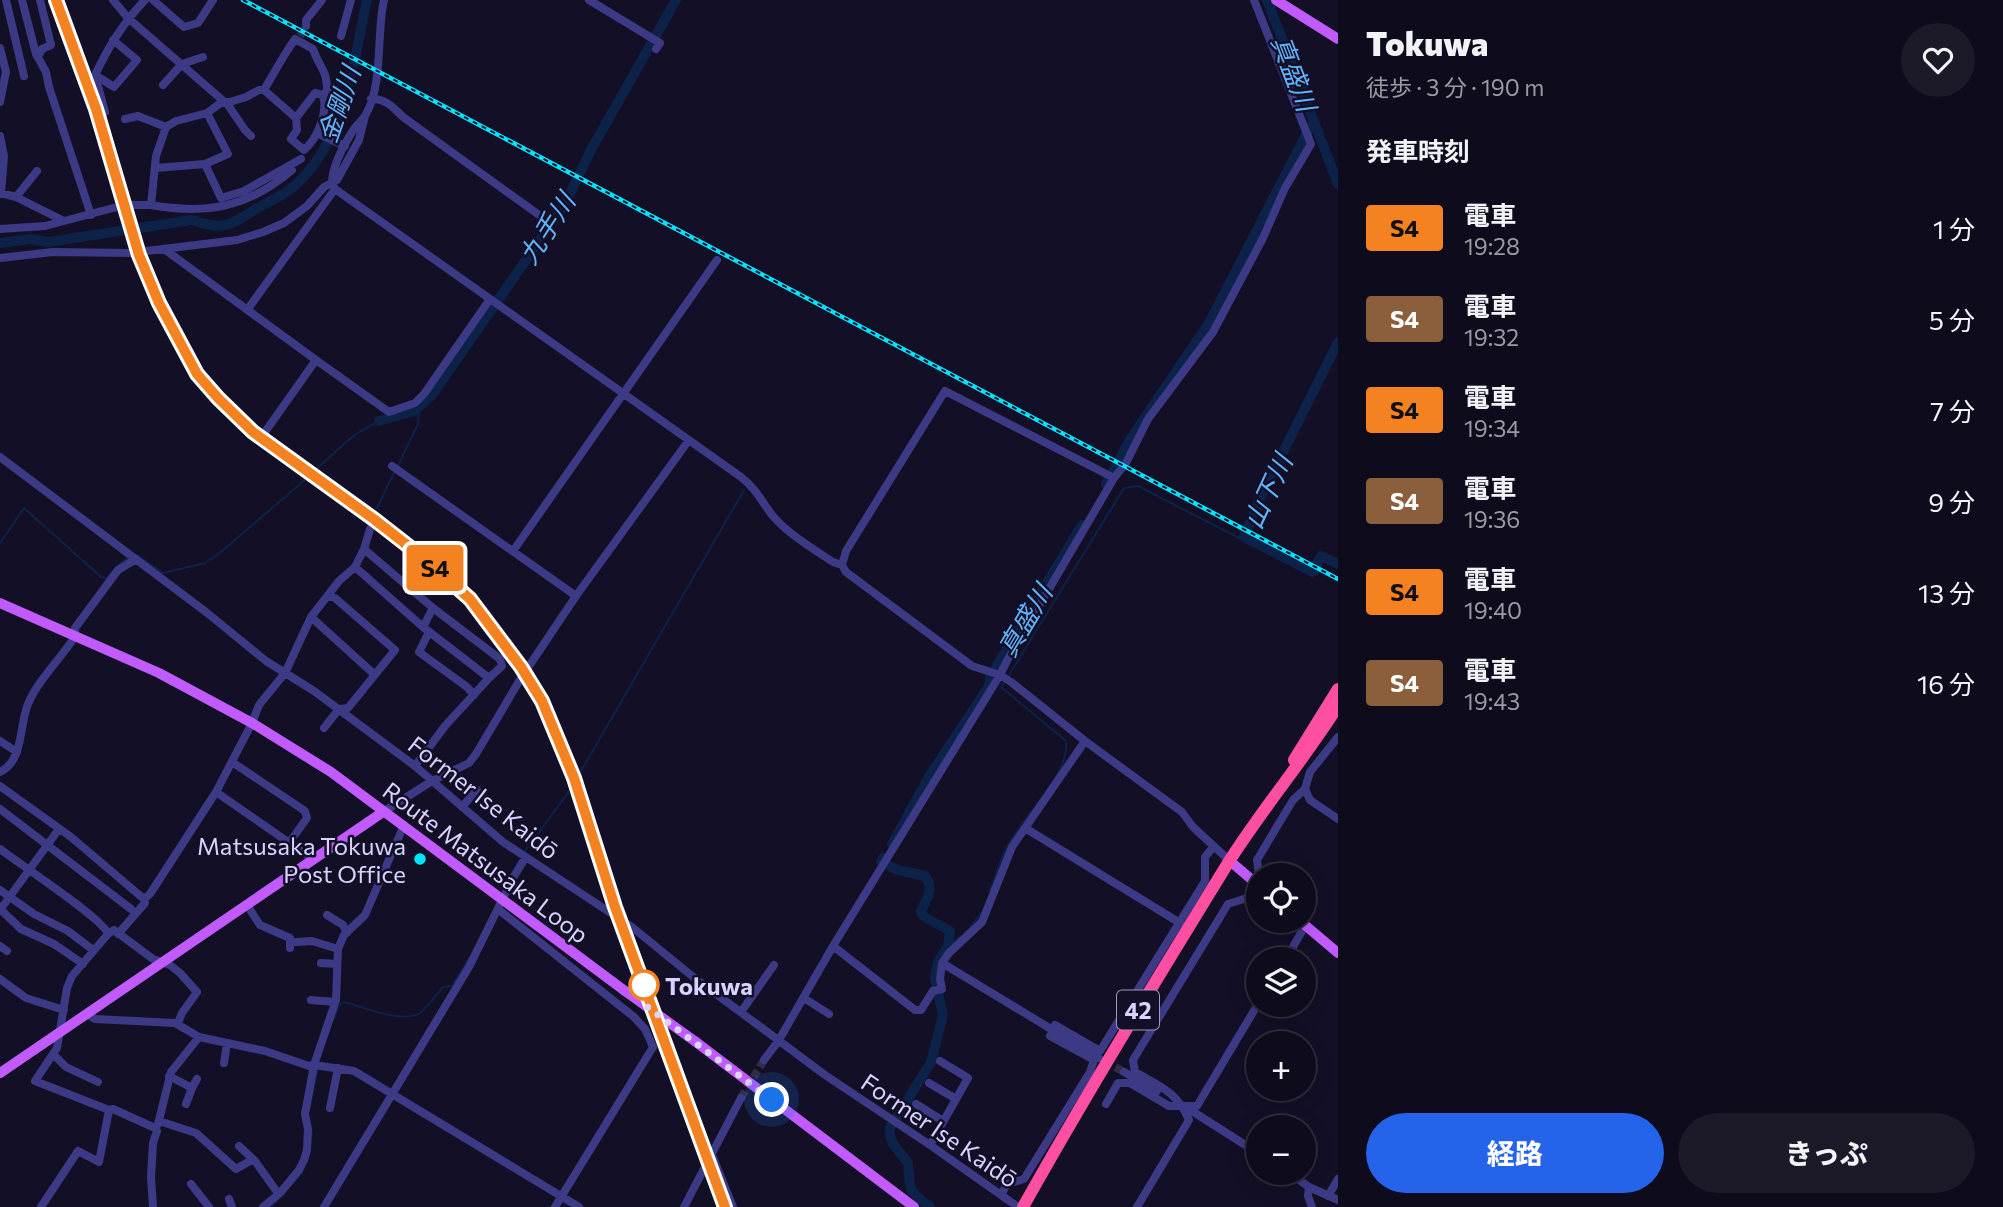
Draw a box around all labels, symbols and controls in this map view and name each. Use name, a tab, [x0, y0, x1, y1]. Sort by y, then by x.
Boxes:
text: Tokuwa	[1366, 22, 1488, 63]
button: heart	[1901, 23, 1975, 97]
water label: 真盛川	[1267, 31, 1325, 118]
water label: 金剛川	[311, 59, 366, 146]
text: 徒歩 · 3 分 · 190 m	[1366, 73, 1544, 101]
text: 発車時刻	[1366, 135, 1470, 166]
water label: 九手川	[512, 184, 582, 269]
text: 電車	[1464, 199, 1516, 230]
text: S4	[1390, 213, 1419, 242]
text: 1 分	[1933, 213, 1975, 244]
text: 19:28	[1464, 232, 1520, 260]
text: 電車	[1464, 290, 1516, 321]
text: S4	[1390, 304, 1419, 333]
text: 5 分	[1929, 304, 1975, 335]
text: 19:32	[1464, 323, 1519, 351]
text: 電車	[1464, 381, 1516, 412]
text: S4	[1390, 395, 1419, 424]
text: 7 分	[1930, 395, 1975, 426]
text: 19:34	[1464, 414, 1520, 442]
water label: 山下川	[1236, 446, 1299, 533]
text: 電車	[1464, 472, 1516, 503]
text: S4	[1390, 486, 1419, 515]
text: 9 分	[1928, 486, 1975, 517]
text: 19:36	[1464, 505, 1520, 533]
line badge: S4	[404, 545, 466, 591]
text: S4	[420, 553, 450, 582]
text: 電車	[1464, 563, 1516, 594]
water label: 真盛川	[991, 576, 1059, 661]
text: S4	[1390, 577, 1419, 606]
text: 13 分	[1918, 577, 1975, 608]
text: 19:40	[1464, 596, 1522, 624]
text: 電車	[1464, 654, 1516, 685]
text: S4	[1390, 668, 1419, 697]
text: 16 分	[1917, 668, 1975, 699]
text: 19:43	[1464, 687, 1520, 715]
street label: Former Ise Kaidō	[403, 729, 565, 865]
street label: Route Matsusaka Loop	[378, 775, 594, 949]
place label: Matsusaka Tokuwa Post Office	[197, 831, 406, 888]
marker: Matsusaka Tokuwa Post Office	[412, 851, 428, 867]
map controls	[1246, 863, 1316, 1185]
button: locate	[1246, 863, 1316, 933]
button: layers	[1246, 947, 1316, 1017]
marker: Tokuwa	[629, 970, 659, 1000]
place label: Tokuwa	[665, 971, 753, 1000]
road number: 42	[1117, 990, 1159, 1030]
button: +	[1246, 1031, 1316, 1101]
street label: Former Ise Kaidō	[856, 1067, 1024, 1193]
your location	[754, 1082, 789, 1117]
button: 経路	[1366, 1113, 1664, 1193]
button: きっぷ	[1678, 1113, 1975, 1193]
button: −	[1246, 1115, 1316, 1185]

